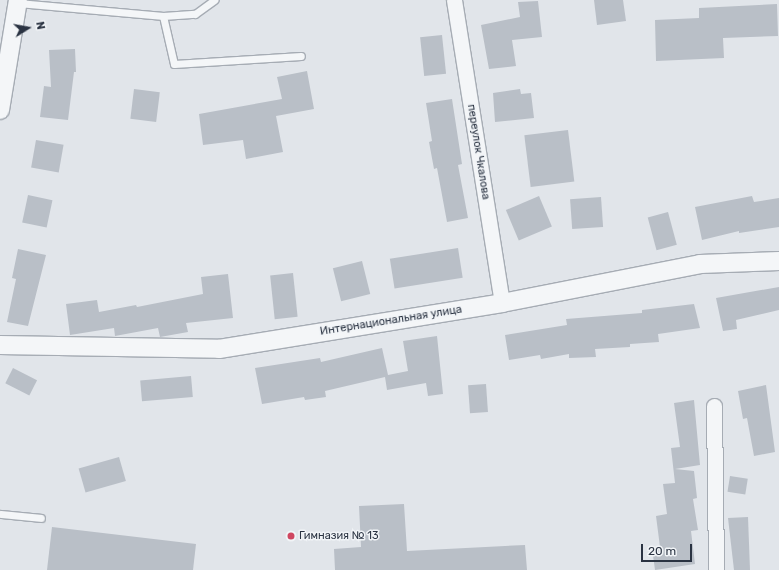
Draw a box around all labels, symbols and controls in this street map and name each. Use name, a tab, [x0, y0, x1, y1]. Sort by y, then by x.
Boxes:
north arrow	[8, 8, 48, 48]
text: N	[33, 20, 47, 31]
street label: переулок Чкалова	[464, 103, 492, 201]
street label: Интернациональная улица	[319, 303, 463, 339]
place label: Гимназия № 13	[299, 529, 379, 543]
marker: Гимназия № 13	[286, 531, 296, 541]
scale bar	[643, 536, 694, 562]
text: 20 m	[648, 544, 676, 558]

